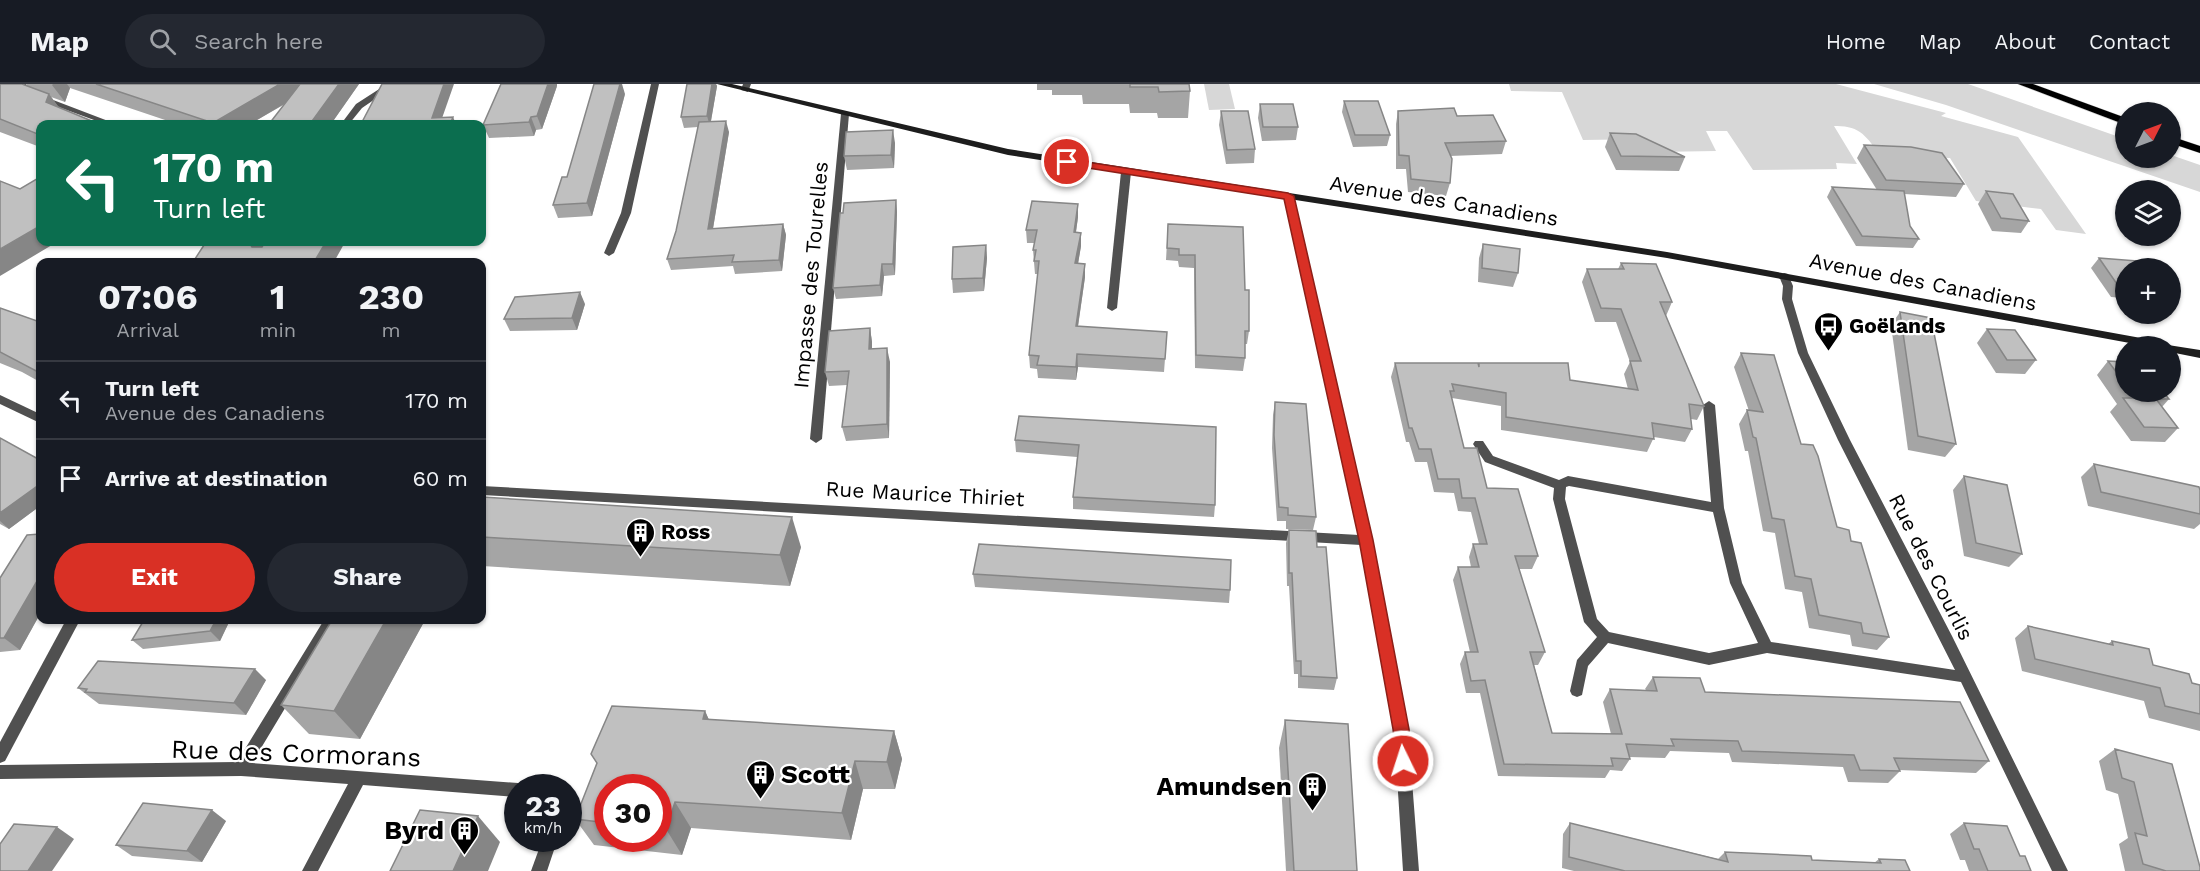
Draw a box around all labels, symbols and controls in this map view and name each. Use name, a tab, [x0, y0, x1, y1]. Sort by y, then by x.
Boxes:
search box	[125, 14, 545, 68]
text: Map	[30, 25, 89, 58]
icon: search	[146, 25, 179, 58]
text: Search here	[194, 29, 323, 54]
text: Home	[1826, 29, 1886, 54]
text: Map	[1919, 29, 1962, 54]
text: About	[1995, 29, 2056, 54]
text: Contact	[2089, 29, 2170, 54]
north arrow	[2115, 102, 2181, 168]
map controls	[2115, 102, 2181, 402]
pin	[1041, 136, 1092, 187]
text: 170 m	[153, 143, 274, 192]
icon: left	[54, 144, 132, 222]
icon: arrive	[1050, 145, 1083, 178]
street label: Impasse des Tourelles	[788, 160, 833, 390]
street label: Avenue des Canadiens	[1328, 170, 1560, 231]
button: layers	[2115, 180, 2181, 246]
text: Turn left	[153, 193, 265, 225]
street label: Avenue des Canadiens	[1807, 247, 2039, 316]
button: +	[2115, 258, 2181, 324]
text: 07:06	[98, 276, 198, 318]
text: 1	[270, 276, 286, 318]
text: 230	[358, 276, 424, 318]
bus stop icon: Goëlands	[1812, 310, 1844, 352]
place label: Goëlands	[1849, 313, 1946, 338]
text: Arrival	[117, 318, 179, 342]
text: min	[259, 318, 296, 342]
text: m	[382, 318, 401, 342]
button: −	[2115, 336, 2181, 402]
text: Turn left	[105, 376, 199, 401]
icon: left	[54, 384, 87, 417]
text: 170 m	[405, 388, 468, 413]
text: Avenue des Canadiens	[105, 401, 325, 425]
icon: arrive	[54, 462, 87, 495]
text: Arrive at destination	[105, 466, 328, 491]
text: 60 m	[412, 466, 468, 491]
street label: Rue Maurice Thiriet	[825, 476, 1025, 511]
street label: Rue des Courlis	[1884, 489, 1979, 644]
building icon: Ross	[624, 516, 656, 558]
place label: Ross	[661, 519, 710, 544]
button: Exit	[54, 543, 255, 612]
button: Share	[267, 543, 468, 612]
position arrow	[1371, 729, 1435, 793]
street label: Rue des Cormorans	[171, 734, 421, 772]
building icon: Scott	[744, 758, 776, 800]
place label: Scott	[781, 759, 850, 789]
building icon: Amundsen	[1297, 770, 1329, 812]
place label: Amundsen	[1156, 771, 1292, 801]
speed limit sign: 30	[594, 774, 672, 852]
text: 23	[525, 788, 561, 823]
building icon: Byrd	[449, 814, 481, 856]
place label: Byrd	[384, 815, 444, 845]
text: km/h	[524, 819, 562, 837]

